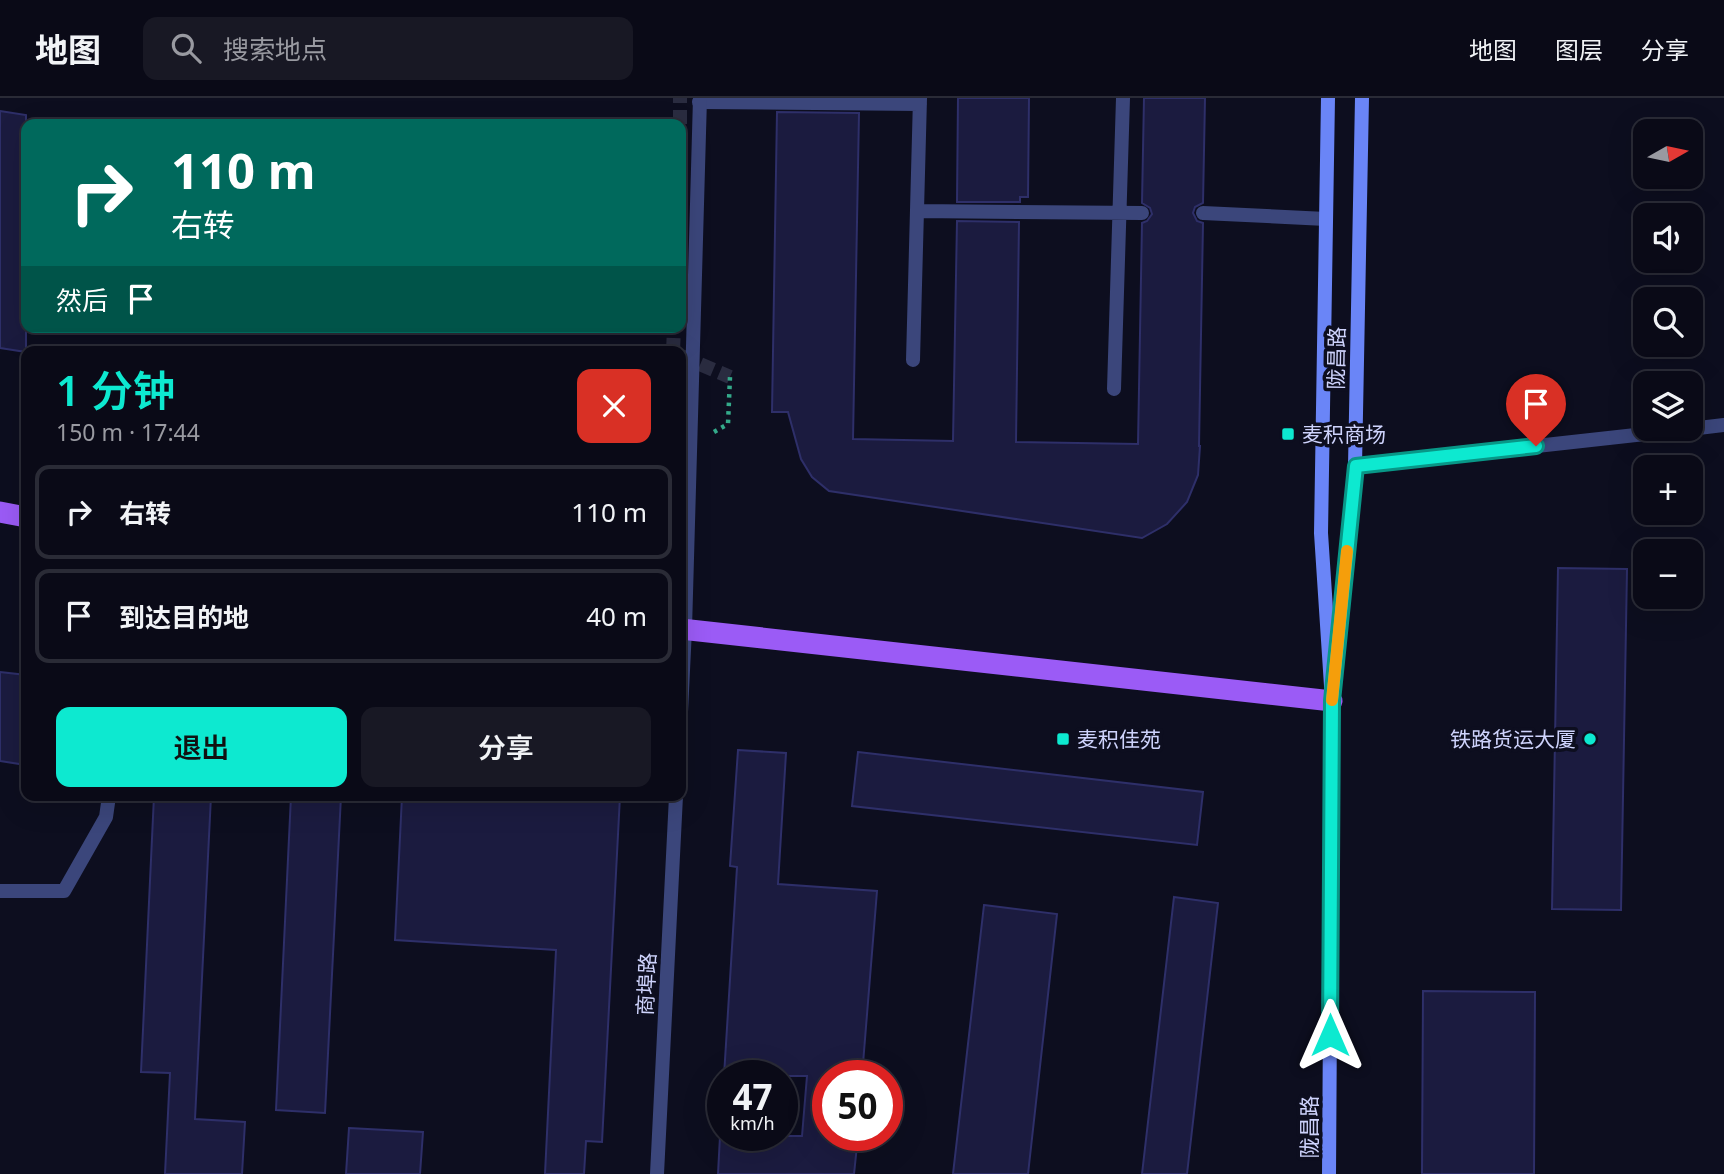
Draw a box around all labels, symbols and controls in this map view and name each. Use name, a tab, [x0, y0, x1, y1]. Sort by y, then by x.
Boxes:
search box	[143, 17, 633, 80]
text: 地图	[35, 27, 101, 72]
icon: search	[167, 29, 205, 67]
text: 搜索地点	[223, 31, 327, 67]
text: 地图	[1469, 33, 1517, 66]
text: 图层	[1555, 33, 1603, 66]
text: 分享	[1641, 33, 1689, 66]
north arrow	[1633, 119, 1703, 189]
map controls	[1633, 119, 1703, 609]
text: 110 m	[171, 137, 316, 203]
icon: right	[56, 147, 147, 238]
text: 右转	[171, 203, 235, 246]
button: sound	[1633, 203, 1703, 273]
icon: arrive	[122, 280, 160, 318]
text: 然后	[56, 282, 108, 318]
button: search	[1633, 287, 1703, 357]
street label: 陇昌路	[1321, 326, 1351, 390]
text: 1 分钟	[56, 361, 175, 418]
button: close	[577, 369, 651, 443]
button: layers	[1633, 371, 1703, 441]
pin	[1506, 374, 1566, 446]
icon: arrive	[1517, 385, 1555, 423]
text: 150 m · 17:44	[56, 416, 200, 448]
place label: 麦积商场	[1302, 420, 1386, 448]
marker: 麦积商场	[1280, 426, 1296, 442]
button: +	[1633, 455, 1703, 525]
icon: right	[60, 493, 98, 531]
text: 110 m	[571, 494, 647, 530]
text: 右转	[119, 495, 171, 531]
button: −	[1633, 539, 1703, 609]
icon: arrive	[60, 597, 98, 635]
text: 40 m	[586, 598, 647, 634]
text: 到达目的地	[119, 599, 249, 635]
button: 退出	[56, 707, 347, 787]
button: 分享	[361, 707, 651, 787]
place label: 麦积佳苑	[1077, 725, 1161, 753]
place label: 铁路货运大厦	[1450, 725, 1576, 753]
marker: 麦积佳苑	[1055, 731, 1071, 747]
marker: 铁路货运大厦	[1582, 731, 1598, 747]
street label: 商埠路	[630, 952, 662, 1016]
position arrow	[1293, 998, 1367, 1072]
speed limit sign: 50	[812, 1060, 903, 1151]
text: 47	[732, 1073, 773, 1120]
street label: 陇昌路	[1295, 1096, 1323, 1159]
text: km/h	[730, 1111, 775, 1135]

